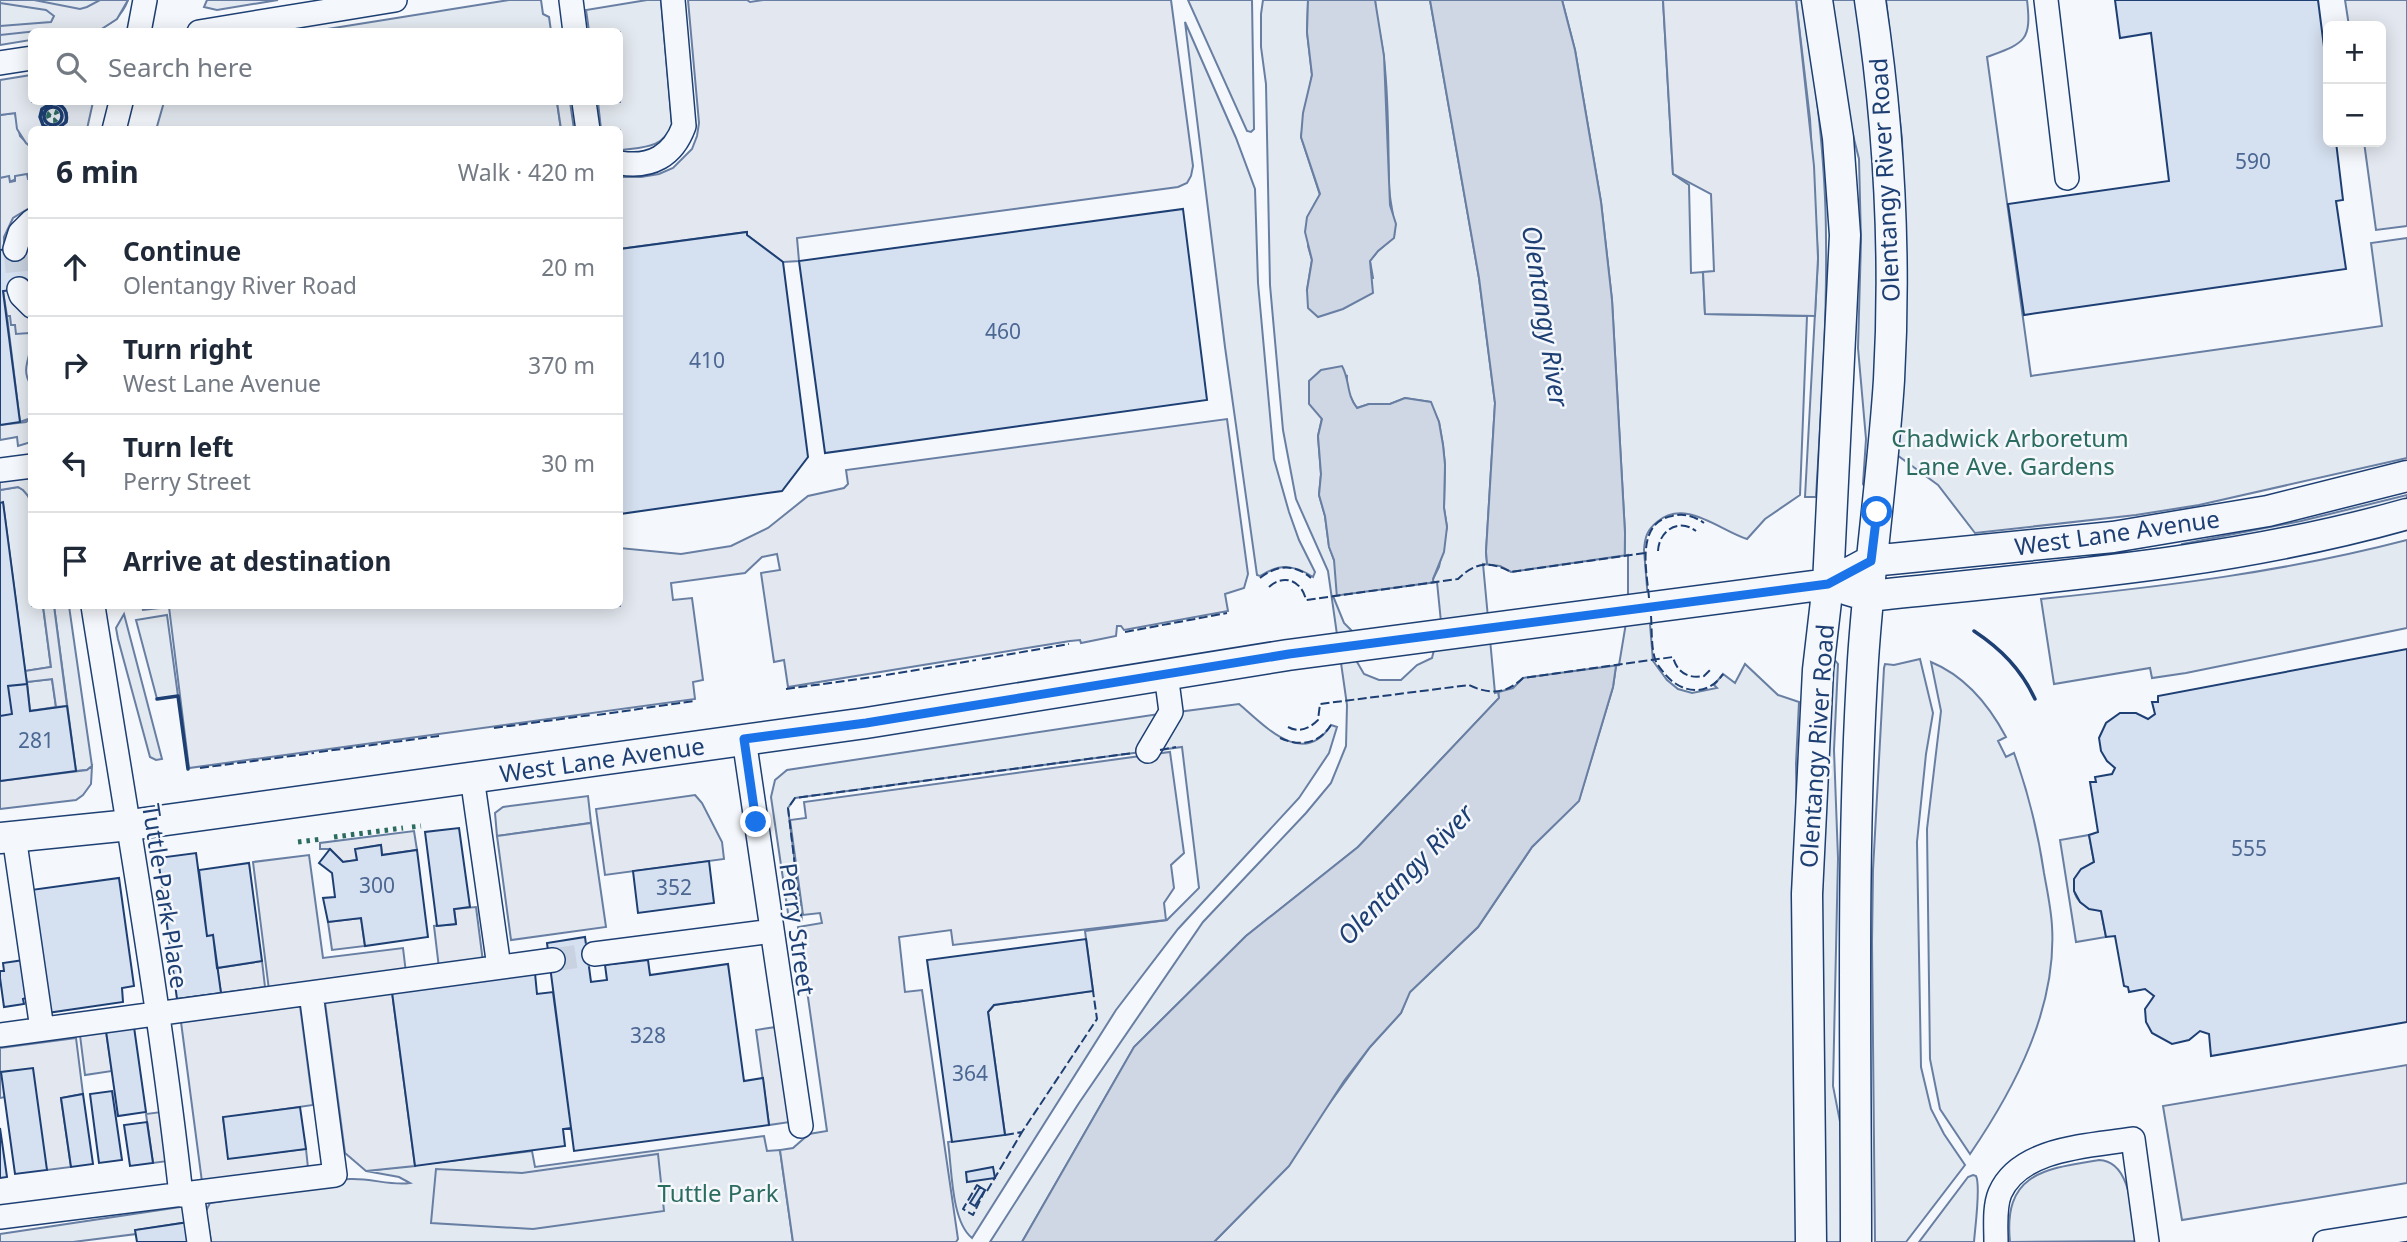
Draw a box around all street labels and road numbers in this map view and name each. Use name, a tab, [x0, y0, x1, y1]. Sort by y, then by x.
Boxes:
street label: Olentangy River Road	[1861, 57, 1907, 303]
street label: West Lane Avenue	[2012, 501, 2222, 563]
street label: Olentangy River Road	[1791, 623, 1841, 869]
street label: West Lane Avenue	[497, 728, 707, 790]
street label: Tuttle Park Place	[135, 801, 197, 991]
street label: Perry Street	[772, 861, 824, 998]

